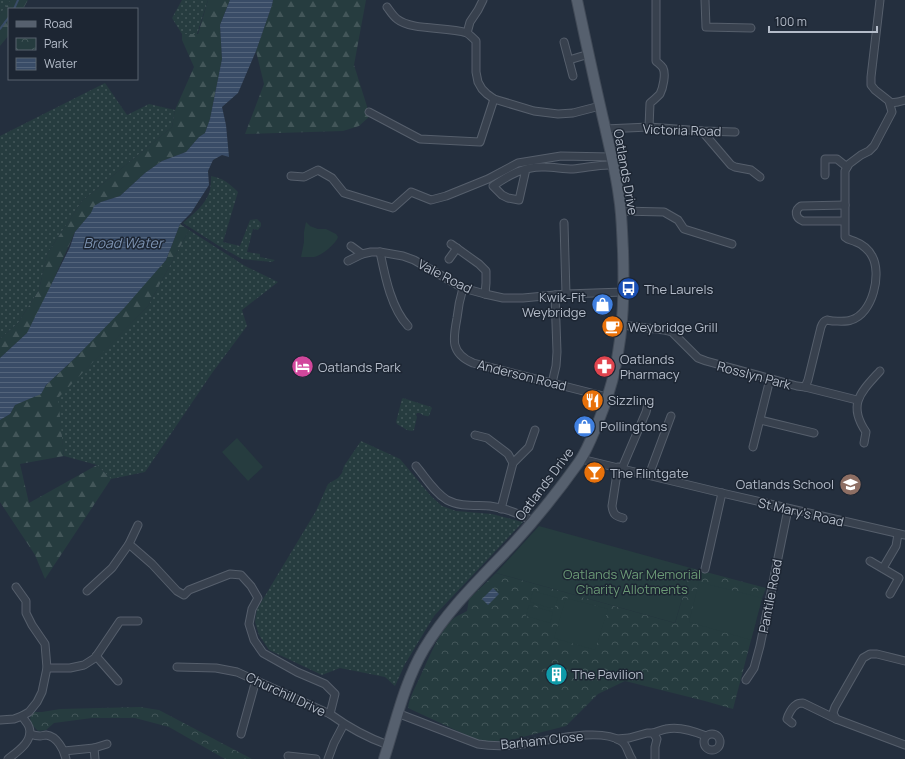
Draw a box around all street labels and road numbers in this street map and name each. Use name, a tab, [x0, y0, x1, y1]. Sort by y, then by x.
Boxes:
street label: Victoria Road	[642, 120, 722, 140]
street label: Oatlands Drive	[610, 127, 643, 217]
street label: Vale Road	[415, 255, 475, 297]
street label: Anderson Road	[476, 355, 568, 395]
street label: Rosslyn Park	[715, 357, 793, 394]
street label: Oatlands Drive	[511, 443, 578, 524]
street label: St Mary's Road	[756, 493, 846, 531]
street label: Pantile Road	[754, 558, 786, 634]
street label: Churchill Drive	[243, 668, 329, 721]
street label: Barham Close	[500, 727, 585, 753]

